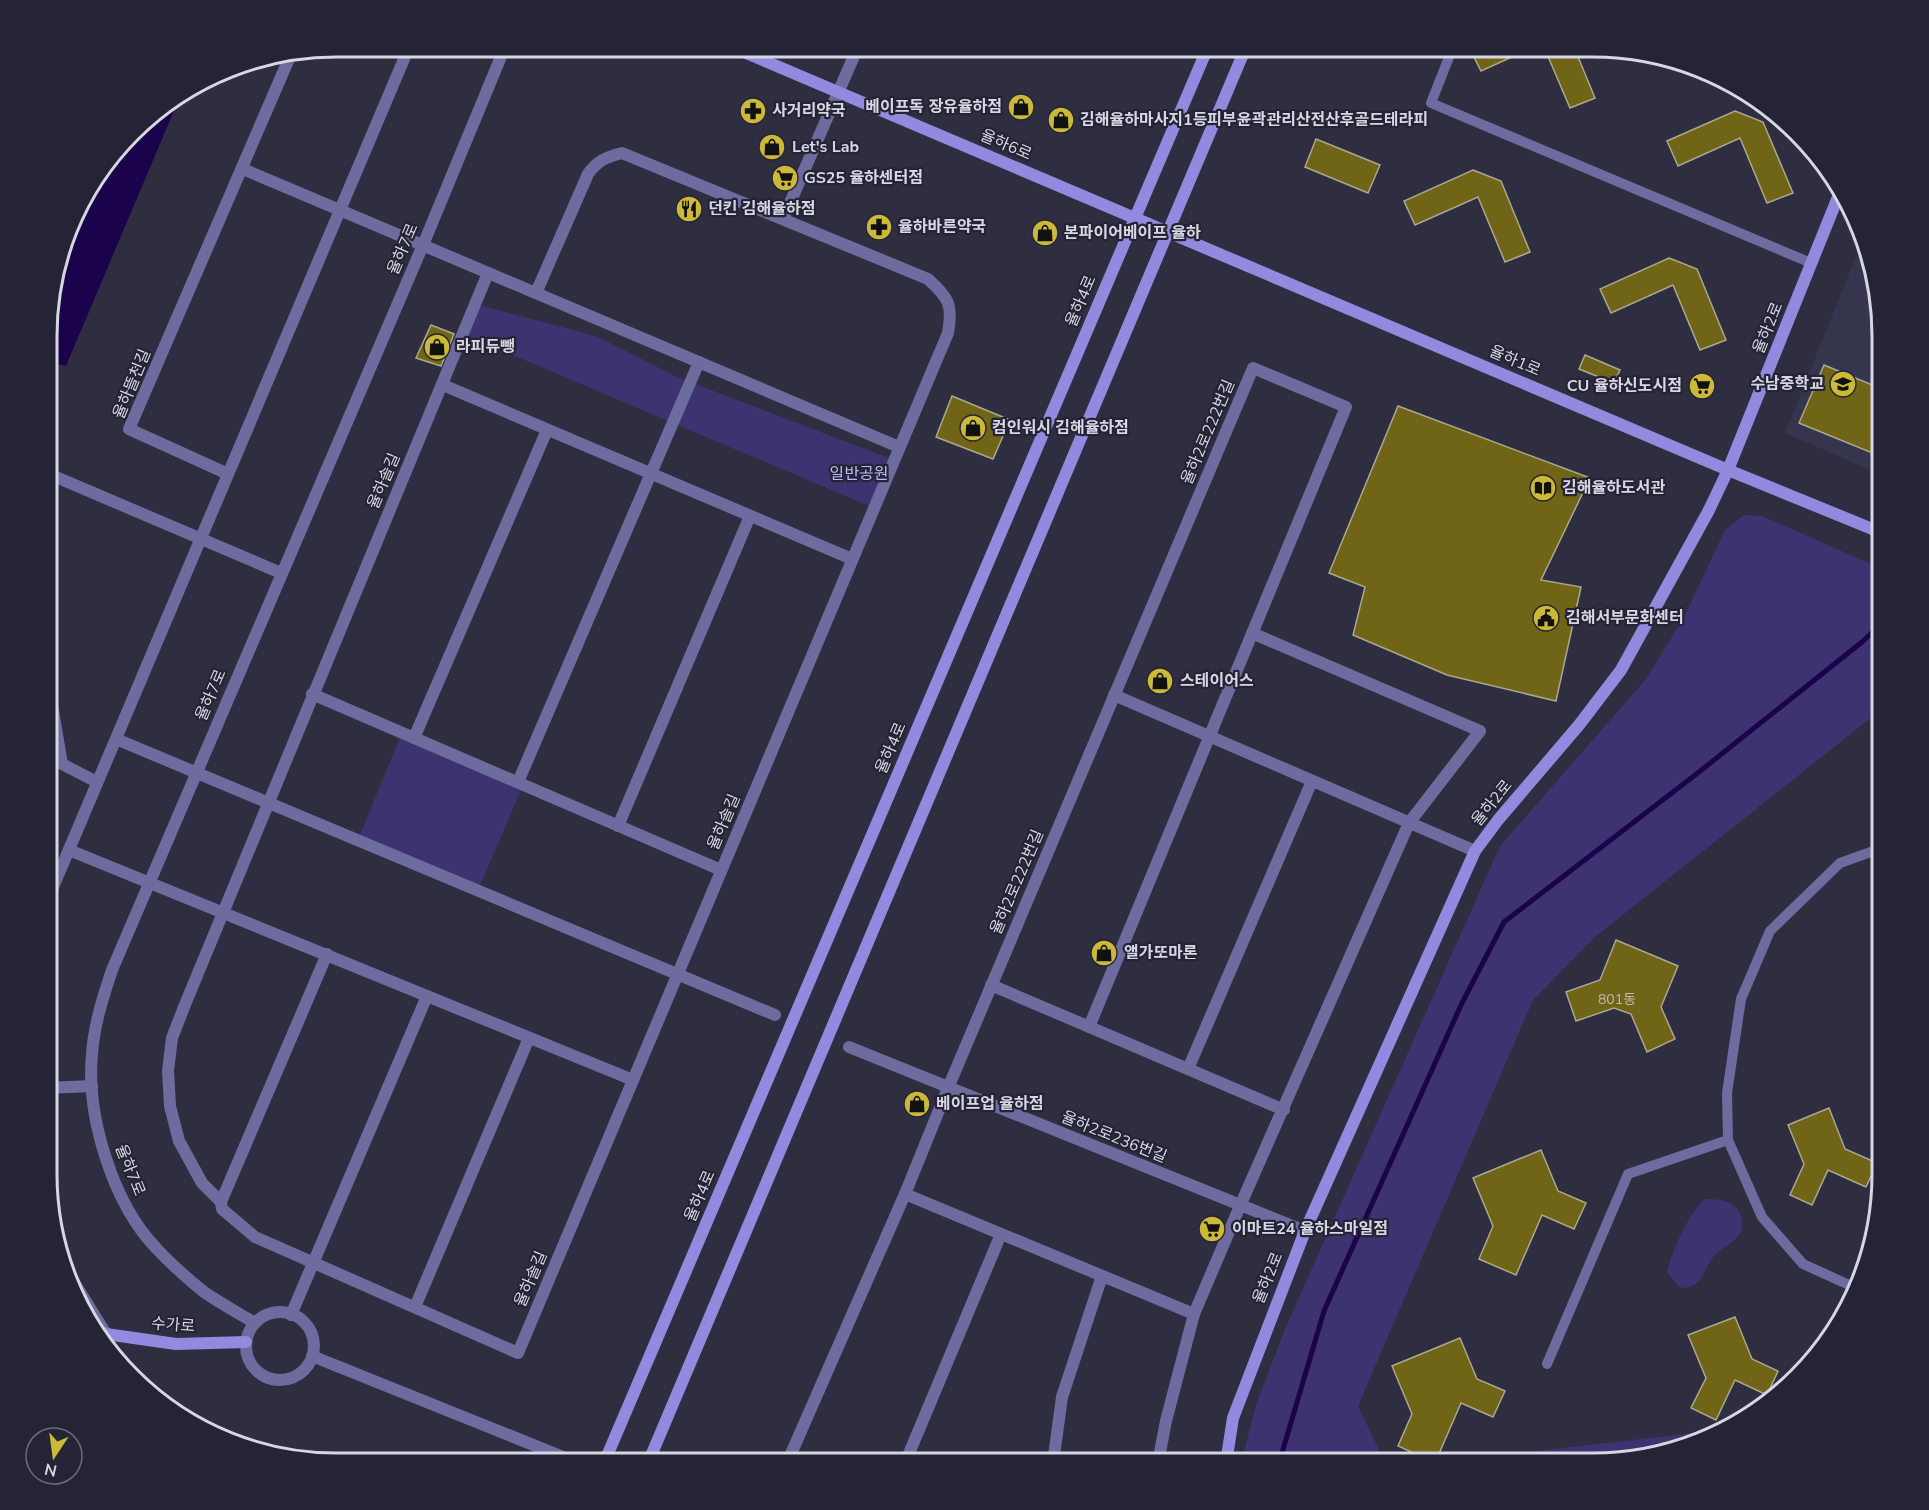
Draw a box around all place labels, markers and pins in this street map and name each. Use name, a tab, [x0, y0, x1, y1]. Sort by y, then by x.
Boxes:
shop icon: 베이프독 장유율하점	[1006, 92, 1036, 122]
pharmacy icon: 사거리약국	[738, 96, 768, 126]
place label: 베이프독 장유율하점	[865, 96, 1002, 118]
place label: 사거리약국	[772, 100, 846, 122]
shop icon: 김해율하마사지1등피부윤곽관리산전산후골드테라피	[1046, 105, 1076, 135]
place label: 김해율하마사지1등피부윤곽관리산전산후골드테라피	[1080, 109, 1428, 131]
shop icon: Let's Lab	[757, 132, 787, 162]
place label: Let's Lab	[792, 136, 859, 158]
supermarket icon: GS25 율하센터점	[770, 163, 800, 193]
place label: GS25 율하센터점	[804, 167, 923, 189]
restaurant icon: 던킨 김해율하점	[674, 194, 704, 224]
place label: 던킨 김해율하점	[708, 198, 815, 220]
pharmacy icon: 율하바른약국	[864, 212, 894, 242]
place label: 율하바른약국	[898, 216, 986, 238]
shop icon: 본파이어베이프 율하	[1030, 218, 1060, 248]
place label: 본파이어베이프 율하	[1064, 222, 1201, 244]
shop icon: 라피듀뺑	[422, 332, 452, 362]
place label: 라피듀뺑	[456, 336, 515, 358]
school or university icon: 수남중학교	[1828, 369, 1858, 399]
supermarket icon: CU 율하신도시점	[1687, 371, 1717, 401]
place label: 수남중학교	[1750, 373, 1824, 395]
place label: CU 율하신도시점	[1567, 375, 1682, 397]
shop icon: 컴인워시 김해율하점	[958, 413, 988, 443]
place label: 컴인워시 김해율하점	[992, 417, 1129, 439]
library icon: 김해율하도서관	[1528, 473, 1558, 503]
place label: 김해율하도서관	[1562, 477, 1665, 499]
public building icon: 김해서부문화센터	[1531, 603, 1561, 633]
place label: 김해서부문화센터	[1566, 607, 1684, 629]
shop icon: 스테이어스	[1145, 666, 1175, 696]
place label: 스테이어스	[1180, 670, 1254, 692]
shop icon: 앨가또마론	[1089, 938, 1119, 968]
place label: 앨가또마론	[1124, 942, 1198, 964]
shop icon: 베이프업 율하점	[902, 1089, 932, 1119]
place label: 베이프업 율하점	[936, 1093, 1043, 1115]
supermarket icon: 이마트24 율하스마일점	[1197, 1214, 1227, 1244]
place label: 이마트24 율하스마일점	[1232, 1218, 1388, 1240]

